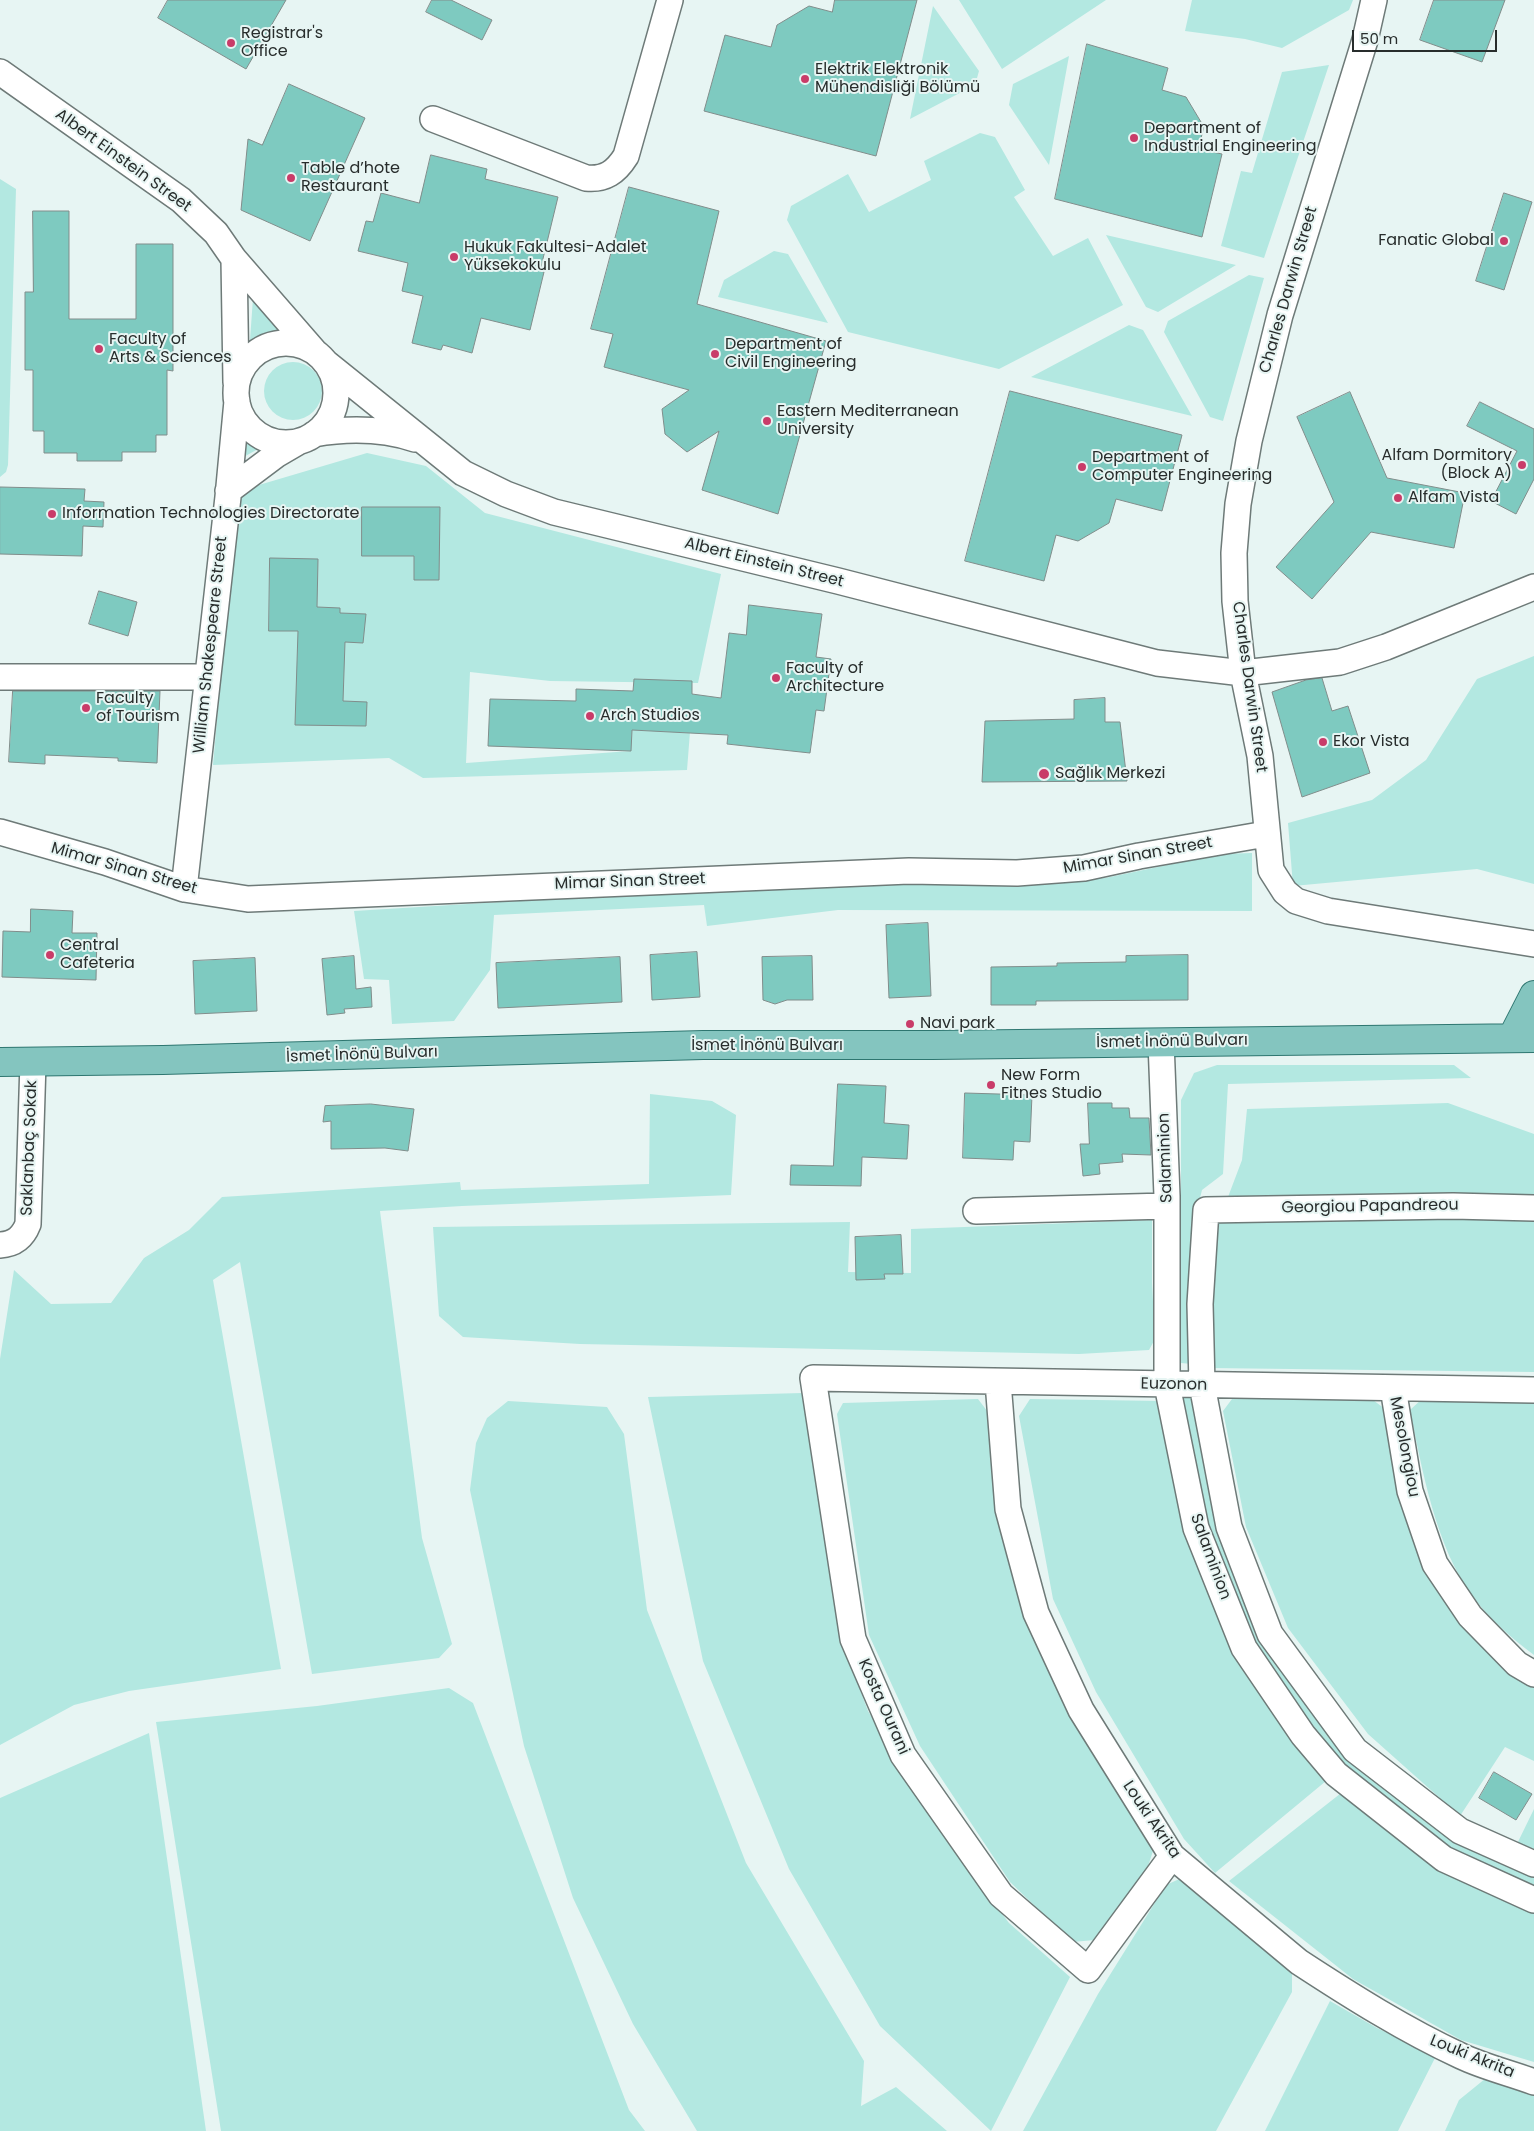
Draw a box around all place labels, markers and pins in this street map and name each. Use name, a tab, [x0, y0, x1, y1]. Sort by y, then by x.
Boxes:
place label: Registrar's Office	[241, 24, 323, 62]
marker: Registrar's Office	[225, 37, 237, 49]
place label: Elektrik Elektronik Mühendisliği Bölümü	[815, 60, 980, 98]
marker: Elektrik Elektronik Mühendisliği Bölümü	[799, 73, 811, 85]
place label: Department of Industrial Engineering	[1144, 119, 1317, 157]
marker: Department of Industrial Engineering	[1128, 132, 1140, 144]
place label: Table d’hote Restaurant	[301, 159, 400, 197]
marker: Table d’hote Restaurant	[285, 172, 297, 184]
place label: Fanatic Global	[1378, 231, 1494, 251]
marker: Fanatic Global	[1498, 235, 1510, 247]
place label: Hukuk Fakultesi-Adalet Yüksekokulu	[464, 238, 647, 276]
marker: Hukuk Fakultesi-Adalet Yüksekokulu	[448, 251, 460, 263]
place label: Faculty of Arts & Sciences	[109, 330, 231, 368]
place label: Department of Civil Engineering	[725, 335, 857, 373]
marker: Faculty of Arts & Sciences	[93, 343, 105, 355]
marker: Department of Civil Engineering	[709, 348, 721, 360]
place label: Eastern Mediterranean University	[777, 402, 959, 440]
marker: Eastern Mediterranean University	[761, 415, 773, 427]
place label: Alfam Dormitory (Block A)	[1381, 446, 1512, 484]
place label: Department of Computer Engineering	[1092, 448, 1272, 486]
marker: Alfam Dormitory (Block A)	[1516, 459, 1528, 471]
marker: Department of Computer Engineering	[1076, 461, 1088, 473]
place label: Alfam Vista	[1408, 488, 1499, 508]
marker: Alfam Vista	[1392, 492, 1404, 504]
place label: Information Technologies Directorate	[62, 504, 359, 524]
marker: Information Technologies Directorate	[46, 508, 58, 520]
place label: Faculty of Architecture	[786, 659, 884, 697]
marker: Faculty of Architecture	[770, 672, 782, 684]
place label: Faculty of Tourism	[96, 689, 180, 727]
marker: Faculty of Tourism	[80, 702, 92, 714]
place label: Arch Studios	[600, 706, 700, 726]
marker: Arch Studios	[584, 710, 596, 722]
place label: Ekor Vista	[1333, 732, 1410, 752]
marker: Ekor Vista	[1317, 736, 1329, 748]
place label: Sağlık Merkezi	[1055, 764, 1165, 784]
marker: Sağlık Merkezi	[1037, 767, 1051, 781]
place label: Central Cafeteria	[60, 936, 135, 974]
marker: Central Cafeteria	[44, 949, 56, 961]
place label: Navi park	[920, 1014, 995, 1034]
marker: Navi park	[904, 1018, 916, 1030]
place label: New Form Fitnes Studio	[1001, 1066, 1102, 1104]
marker: New Form Fitnes Studio	[985, 1079, 997, 1091]

